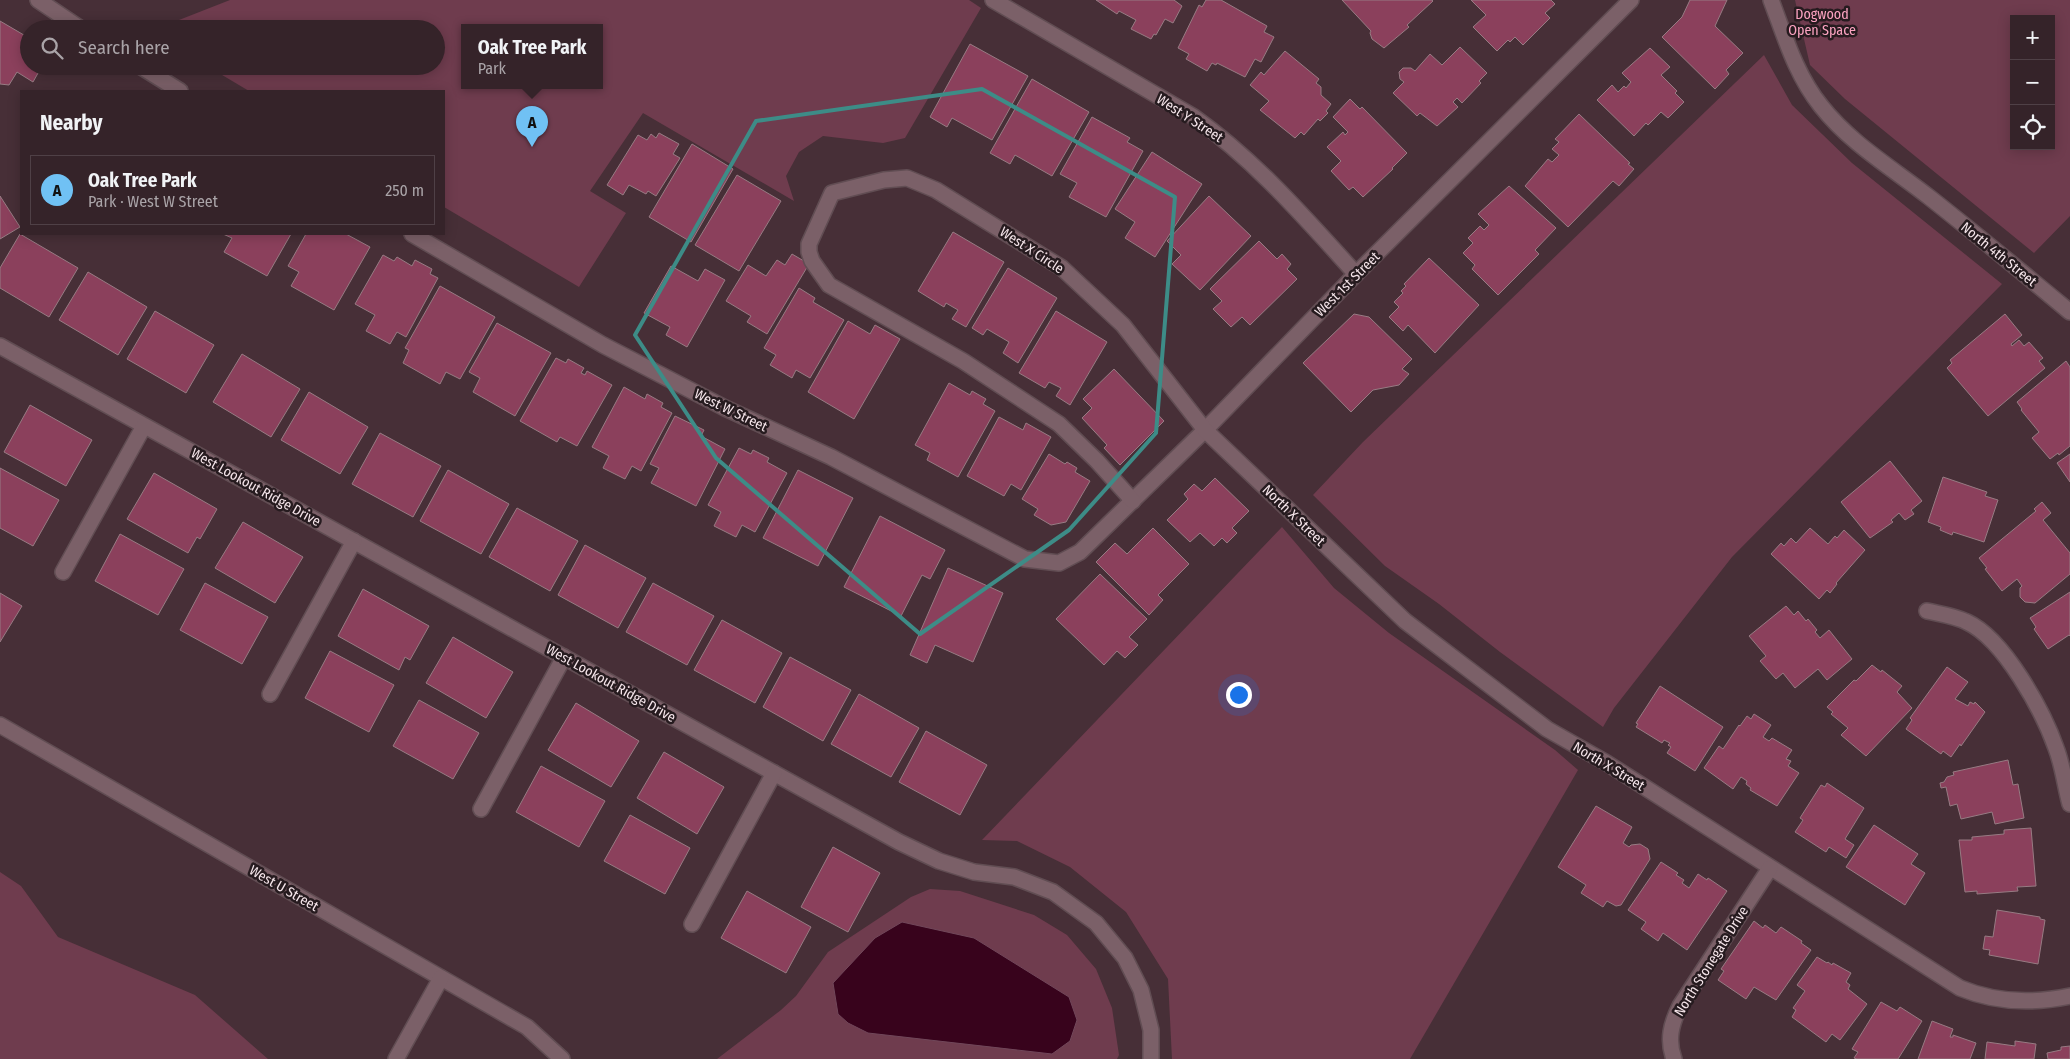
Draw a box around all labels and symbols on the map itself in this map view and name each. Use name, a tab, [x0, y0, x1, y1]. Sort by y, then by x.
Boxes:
park label: Dogwood Open Space	[1788, 6, 1856, 39]
street label: West Y Street	[1153, 91, 1226, 146]
pin: A	[516, 106, 548, 147]
street label: North 4th Street	[1957, 219, 2040, 290]
street label: West X Circle	[997, 223, 1067, 277]
street label: West 1st Street	[1311, 248, 1384, 320]
street label: West W Street	[691, 385, 771, 436]
street label: West Lookout Ridge Drive	[188, 445, 324, 530]
street label: North X Street	[1259, 481, 1329, 550]
street label: West Lookout Ridge Drive	[543, 641, 679, 726]
your location	[1226, 682, 1252, 708]
street label: North X Street	[1570, 738, 1648, 795]
street label: West U Street	[246, 862, 322, 915]
street label: North Stonegate Drive	[1671, 903, 1752, 1019]

